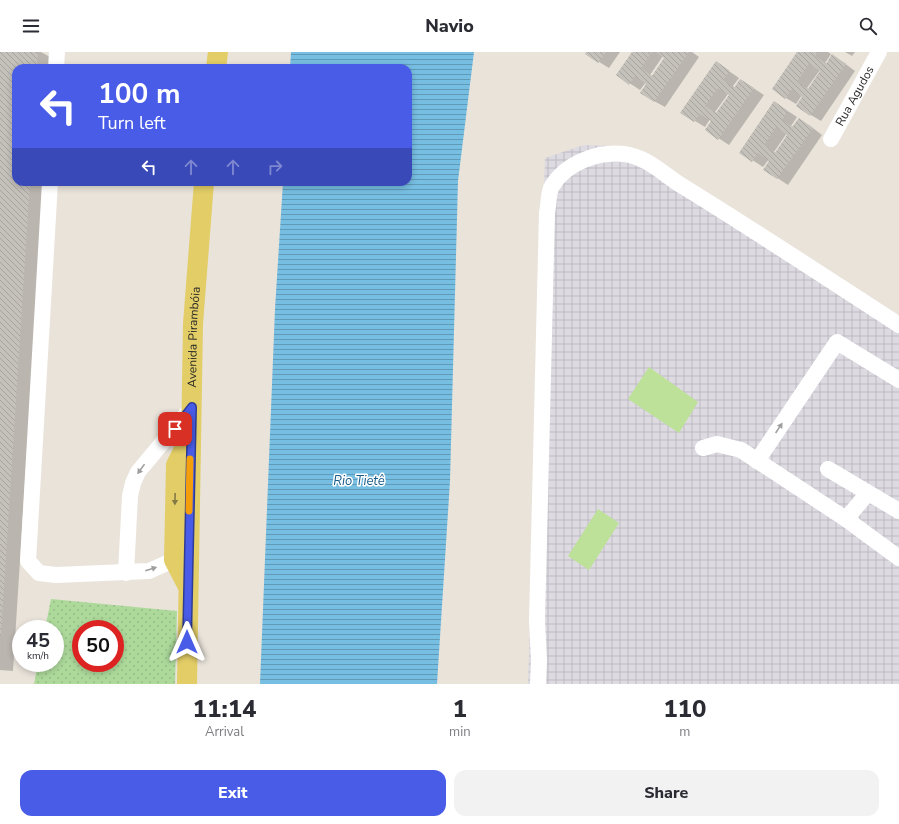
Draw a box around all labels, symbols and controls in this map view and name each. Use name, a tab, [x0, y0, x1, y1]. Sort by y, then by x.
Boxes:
text: Navio	[425, 14, 474, 38]
icon: menu	[20, 15, 42, 37]
icon: search	[857, 15, 879, 37]
street label: Rua Agudos	[832, 63, 878, 129]
text: 100 m	[98, 75, 181, 113]
icon: left	[32, 80, 84, 132]
text: Turn left	[98, 111, 166, 135]
icon: left	[138, 156, 160, 178]
icon: ahead	[180, 156, 202, 178]
icon: ahead	[222, 156, 244, 178]
icon: right	[264, 156, 286, 178]
street label: Avenida Pirambóia	[184, 286, 204, 388]
pin	[158, 412, 192, 446]
icon: arrive	[164, 418, 186, 440]
one-way arrow	[775, 423, 783, 434]
one-way arrow	[137, 463, 145, 474]
water label: Rio Tietê	[333, 472, 385, 490]
one-way arrow	[172, 493, 178, 506]
one-way arrow	[145, 566, 157, 572]
speed limit sign: 50	[72, 620, 124, 672]
position arrow	[166, 621, 208, 663]
text: 45	[26, 627, 50, 654]
text: km/h	[27, 649, 49, 663]
text: 11:14	[193, 693, 256, 725]
text: 1	[453, 693, 467, 725]
text: 110	[663, 693, 706, 725]
text: Arrival	[205, 723, 244, 741]
text: min	[449, 723, 471, 741]
text: m	[679, 723, 690, 741]
button: Exit	[20, 770, 446, 816]
button: Share	[454, 770, 879, 816]

